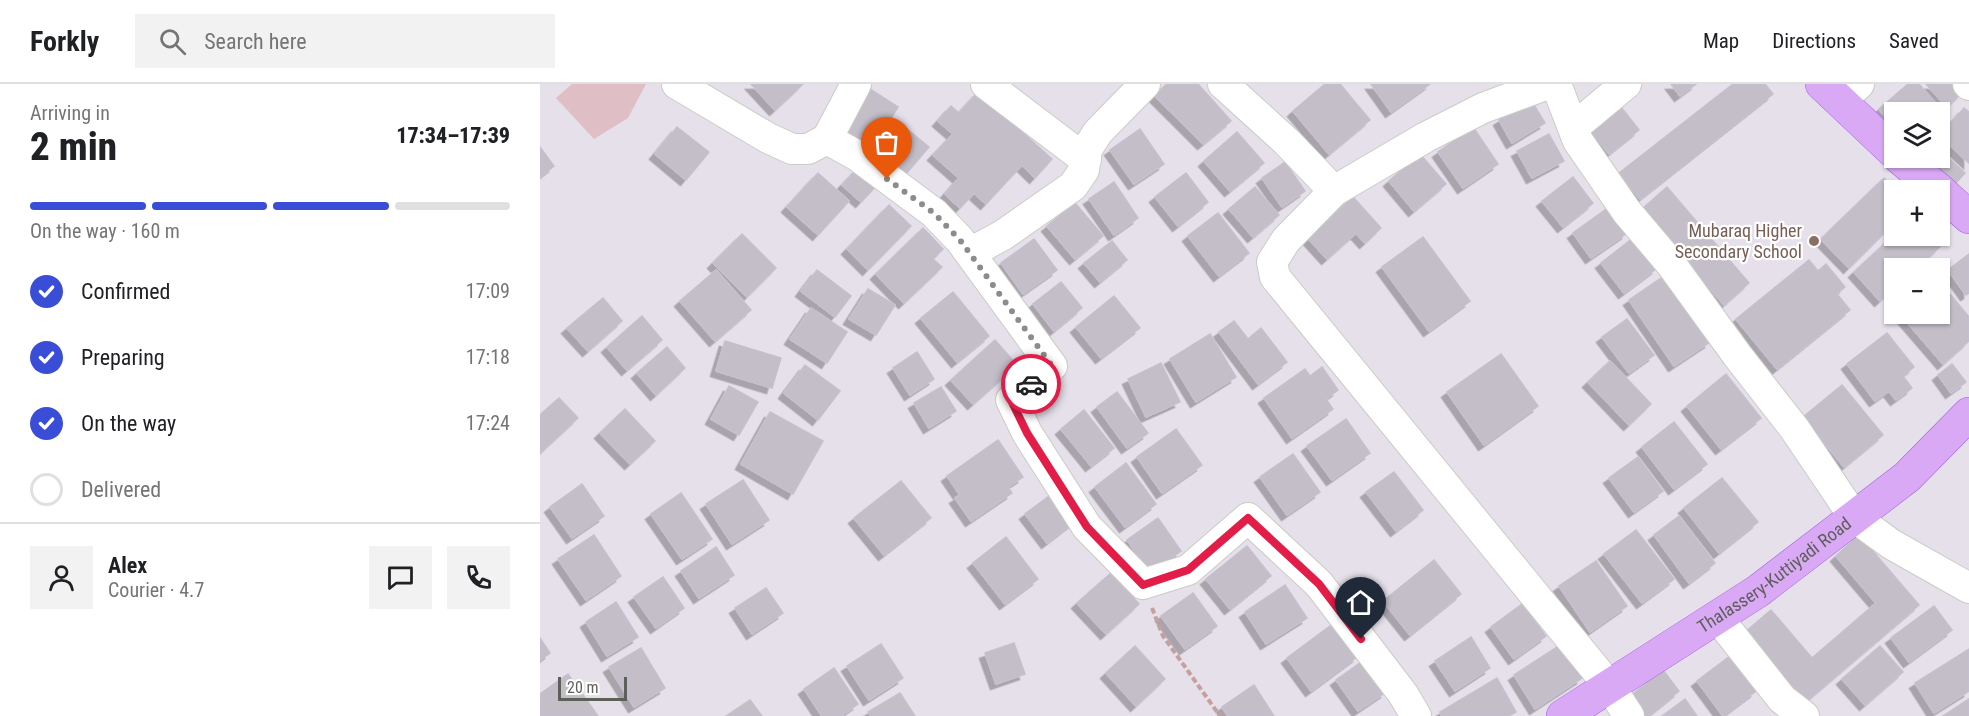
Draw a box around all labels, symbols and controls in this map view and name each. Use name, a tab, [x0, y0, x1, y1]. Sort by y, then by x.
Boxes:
search box	[135, 14, 555, 68]
text: Forkly	[30, 25, 99, 58]
icon: search	[156, 25, 189, 58]
text: Search here	[204, 29, 307, 54]
text: Map	[1703, 29, 1739, 53]
text: Directions	[1772, 29, 1856, 53]
text: Saved	[1889, 29, 1939, 53]
text: Arriving in	[30, 101, 110, 125]
map controls	[1884, 102, 1950, 324]
button: layers	[1884, 102, 1950, 168]
pin	[861, 117, 912, 179]
text: 17:34–17:39	[396, 123, 510, 148]
text: 2 min	[30, 124, 117, 170]
icon: bag	[870, 126, 903, 159]
button: +	[1884, 180, 1950, 246]
text: On the way · 160 m	[30, 219, 180, 243]
place label: Mubaraq Higher Secondary School	[1675, 220, 1803, 262]
marker: Mubaraq Higher Secondary School	[1807, 234, 1821, 248]
button: −	[1884, 258, 1950, 324]
icon: check	[30, 275, 63, 308]
text: Confirmed	[81, 279, 170, 304]
text: 17:09	[466, 279, 510, 303]
icon: check	[30, 341, 63, 374]
text: Preparing	[81, 345, 165, 370]
text: 17:18	[466, 345, 510, 369]
courier	[1001, 354, 1061, 414]
icon: car	[1015, 368, 1048, 401]
icon: check	[30, 407, 63, 440]
text: On the way	[81, 411, 176, 436]
text: 17:24	[466, 411, 510, 435]
text: Delivered	[81, 477, 161, 502]
street label: Thalassery-Kuttiyadi Road	[1693, 513, 1855, 637]
button: person	[30, 546, 93, 609]
button: chat	[369, 546, 432, 609]
button: phone	[447, 546, 510, 609]
text: Alex	[108, 553, 147, 578]
pin	[1335, 577, 1386, 639]
text: Courier · 4.7	[108, 578, 204, 602]
icon: home	[1344, 586, 1377, 619]
scale bar	[558, 674, 627, 702]
text: 20 m	[567, 678, 599, 697]

